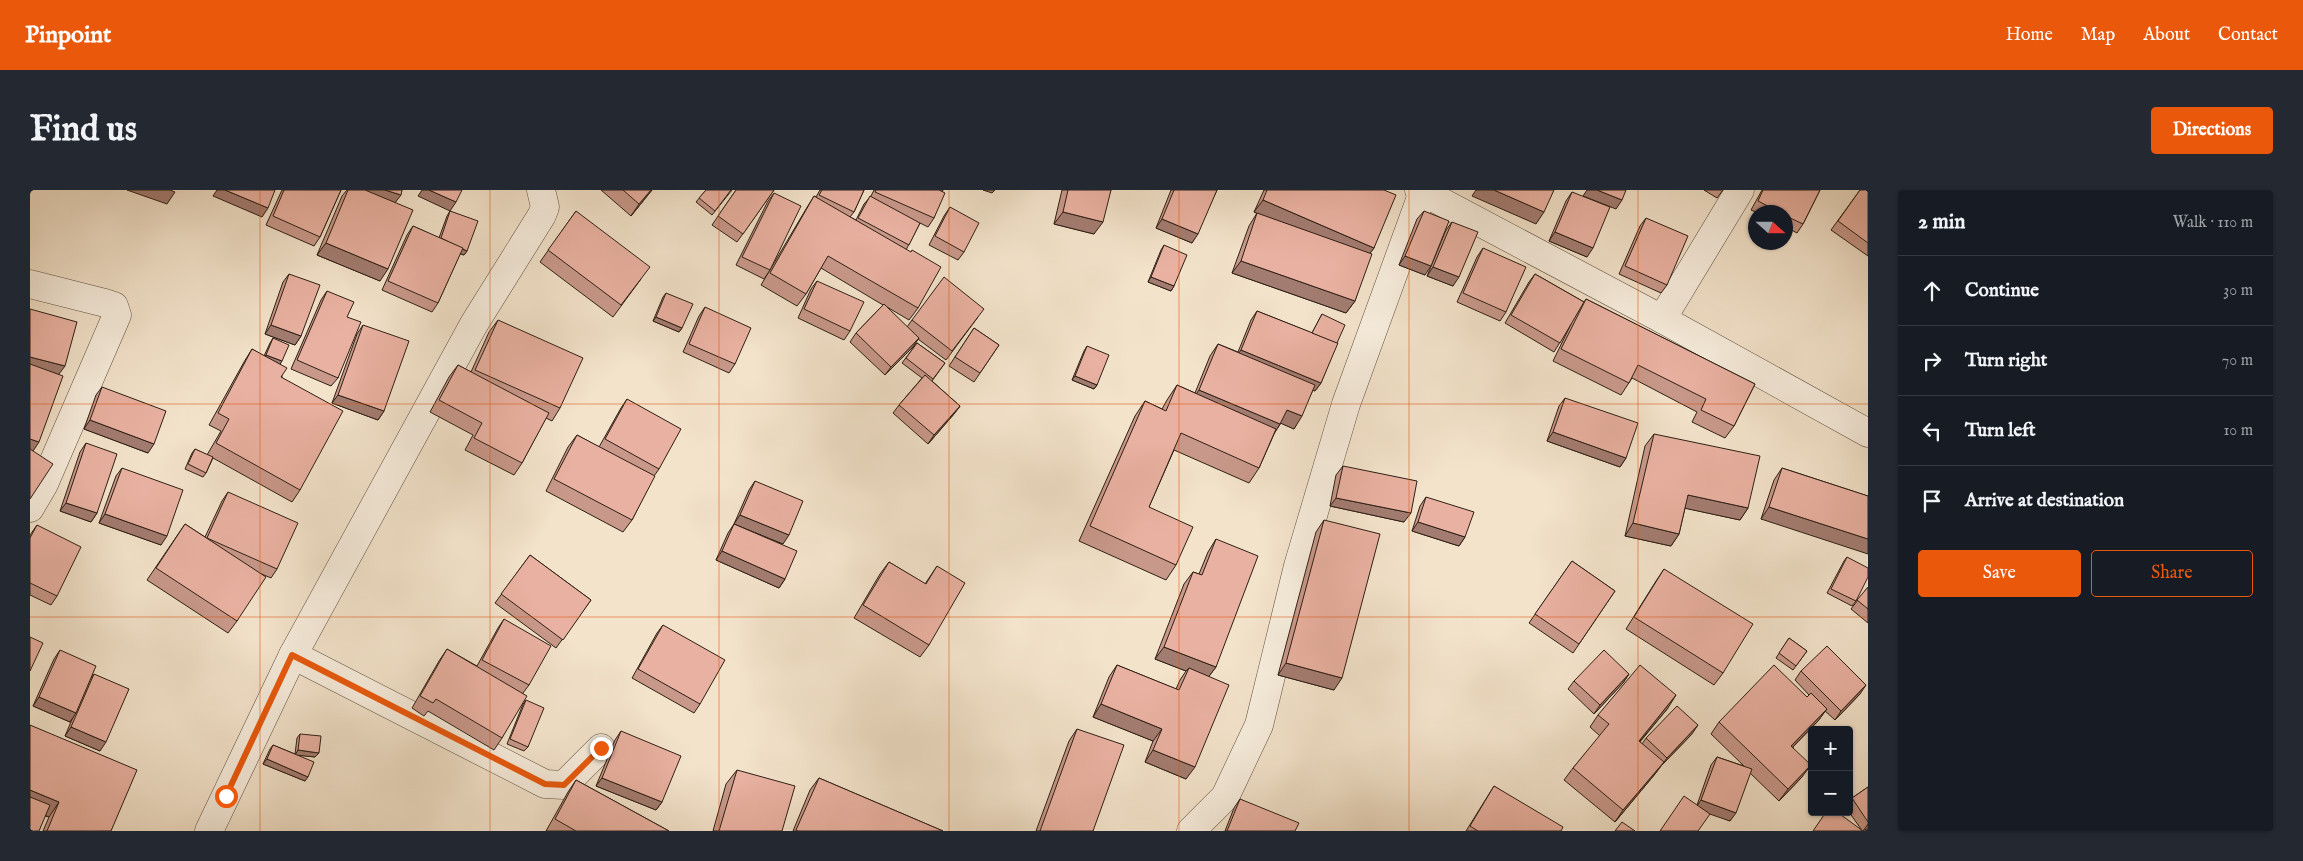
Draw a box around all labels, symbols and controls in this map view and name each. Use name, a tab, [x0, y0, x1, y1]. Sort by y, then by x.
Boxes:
text: Pinpoint	[25, 20, 111, 51]
text: Home	[2006, 24, 2053, 47]
text: Map	[2081, 24, 2115, 47]
text: About	[2143, 24, 2190, 47]
text: Contact	[2218, 24, 2278, 47]
button: Directions	[2151, 107, 2273, 154]
text: Find us	[30, 108, 137, 153]
north arrow	[1748, 205, 1793, 250]
text: 2 min	[1918, 209, 1965, 236]
text: Walk · 110 m	[2173, 213, 2253, 233]
icon: ahead	[1918, 277, 1946, 305]
text: Continue	[1965, 279, 2039, 303]
text: 30 m	[2223, 281, 2253, 301]
icon: right	[1918, 347, 1946, 375]
text: Turn right	[1965, 349, 2047, 373]
text: 70 m	[2222, 351, 2253, 371]
icon: left	[1918, 417, 1946, 445]
text: Turn left	[1965, 419, 2036, 443]
text: 10 m	[2223, 421, 2253, 441]
icon: arrive	[1918, 487, 1946, 515]
text: Arrive at destination	[1965, 489, 2124, 513]
button: Save	[1918, 550, 2081, 597]
button: Share	[2091, 550, 2253, 597]
map controls	[1808, 726, 1853, 816]
button: +	[1808, 726, 1853, 771]
route end	[590, 737, 613, 760]
button: −	[1808, 771, 1853, 816]
route start	[215, 785, 238, 808]

